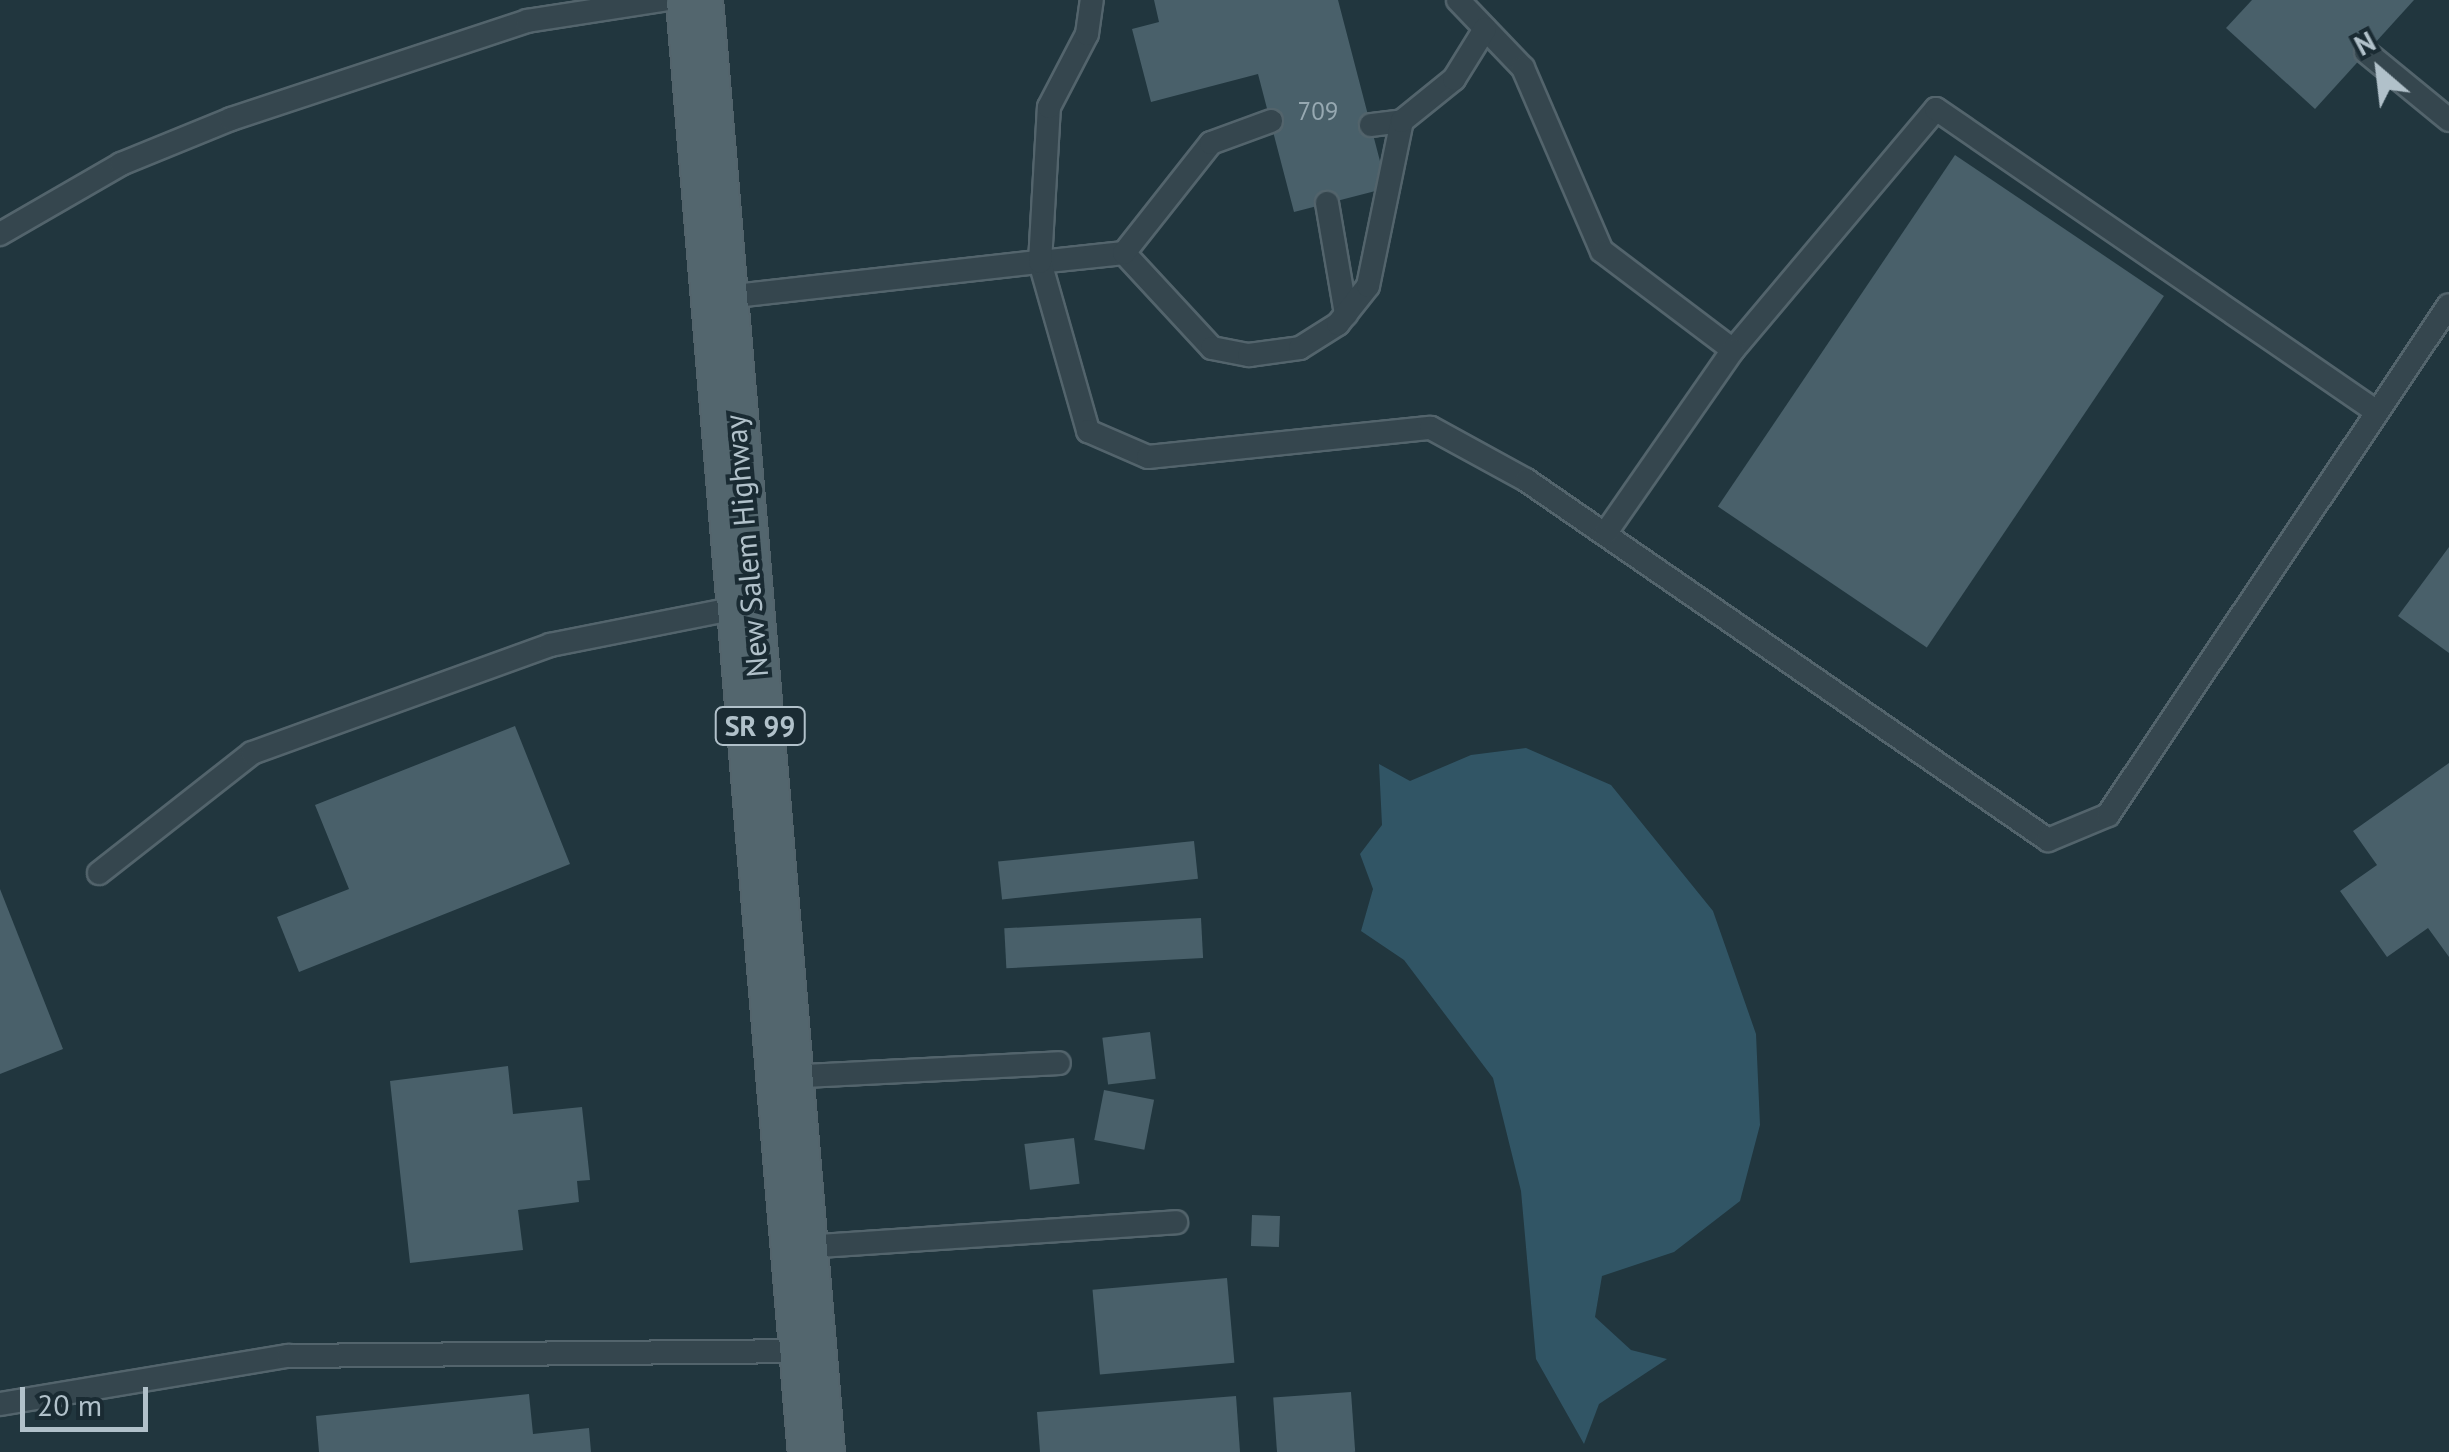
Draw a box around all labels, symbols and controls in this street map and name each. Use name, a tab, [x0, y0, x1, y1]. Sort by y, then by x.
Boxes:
north arrow	[2329, 20, 2429, 120]
text: N	[2348, 22, 2381, 64]
house number: 709	[1298, 96, 1338, 126]
street label: New Salem Highway	[717, 413, 775, 679]
road number: SR 99	[712, 703, 808, 749]
scale bar	[25, 1367, 152, 1429]
text: 20 m	[37, 1385, 102, 1424]

